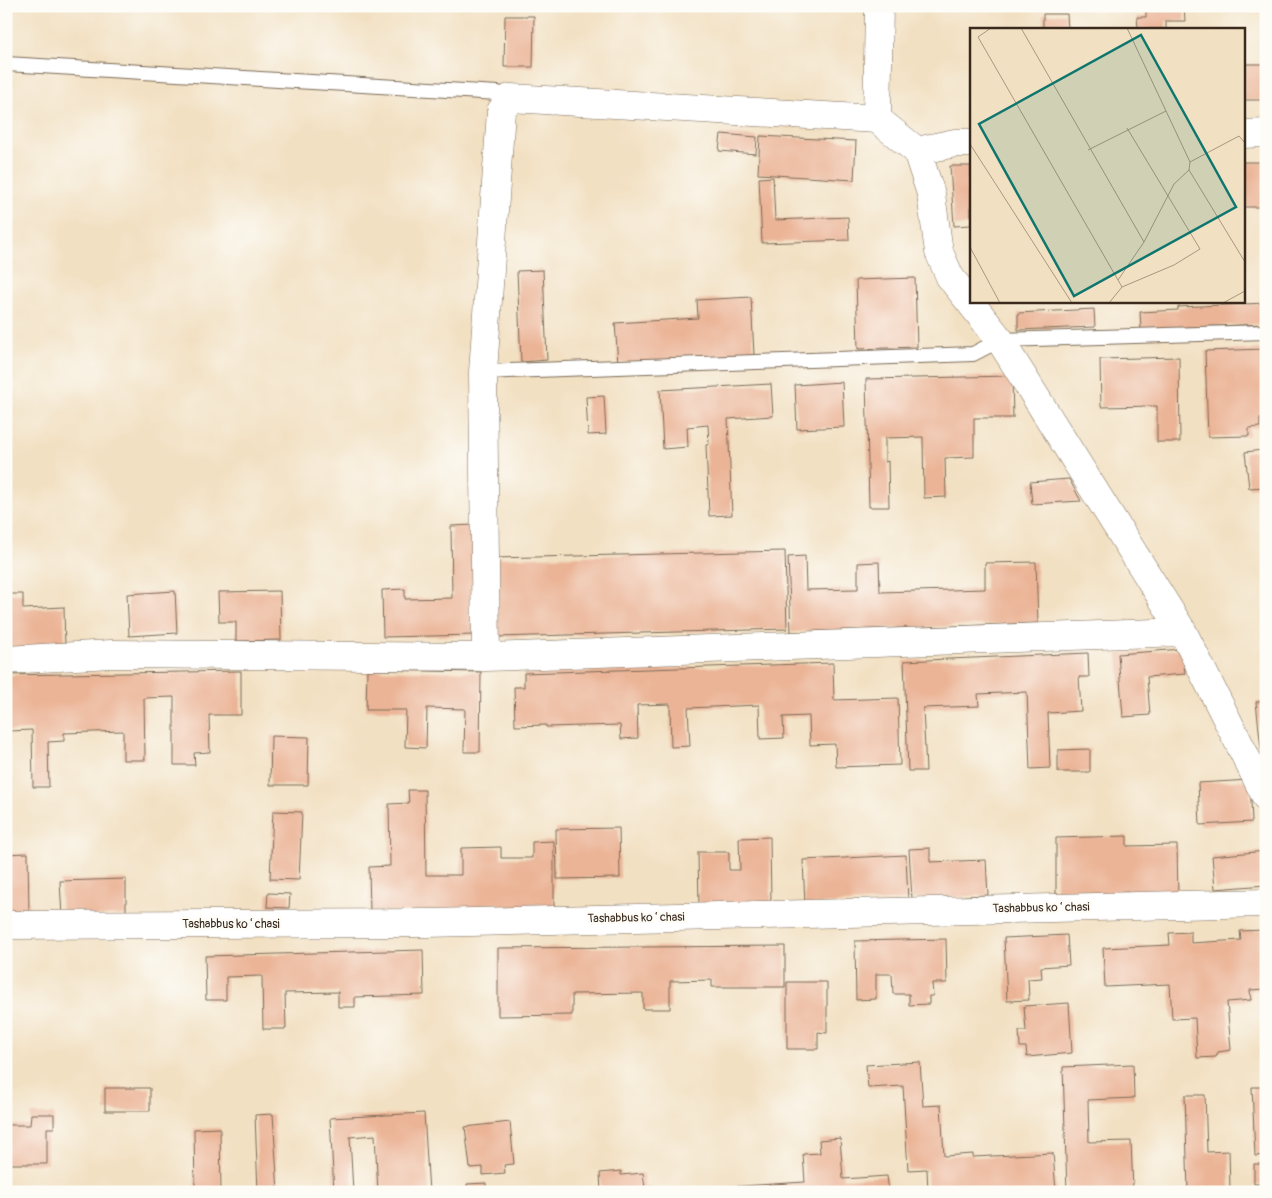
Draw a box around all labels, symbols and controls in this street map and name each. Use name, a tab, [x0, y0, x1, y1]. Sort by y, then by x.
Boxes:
inset map	[970, 28, 1244, 302]
street label: Tashabbus koʻchasi	[992, 900, 1090, 916]
street label: Tashabbus koʻchasi	[587, 910, 685, 926]
street label: Tashabbus koʻchasi	[182, 917, 280, 932]

